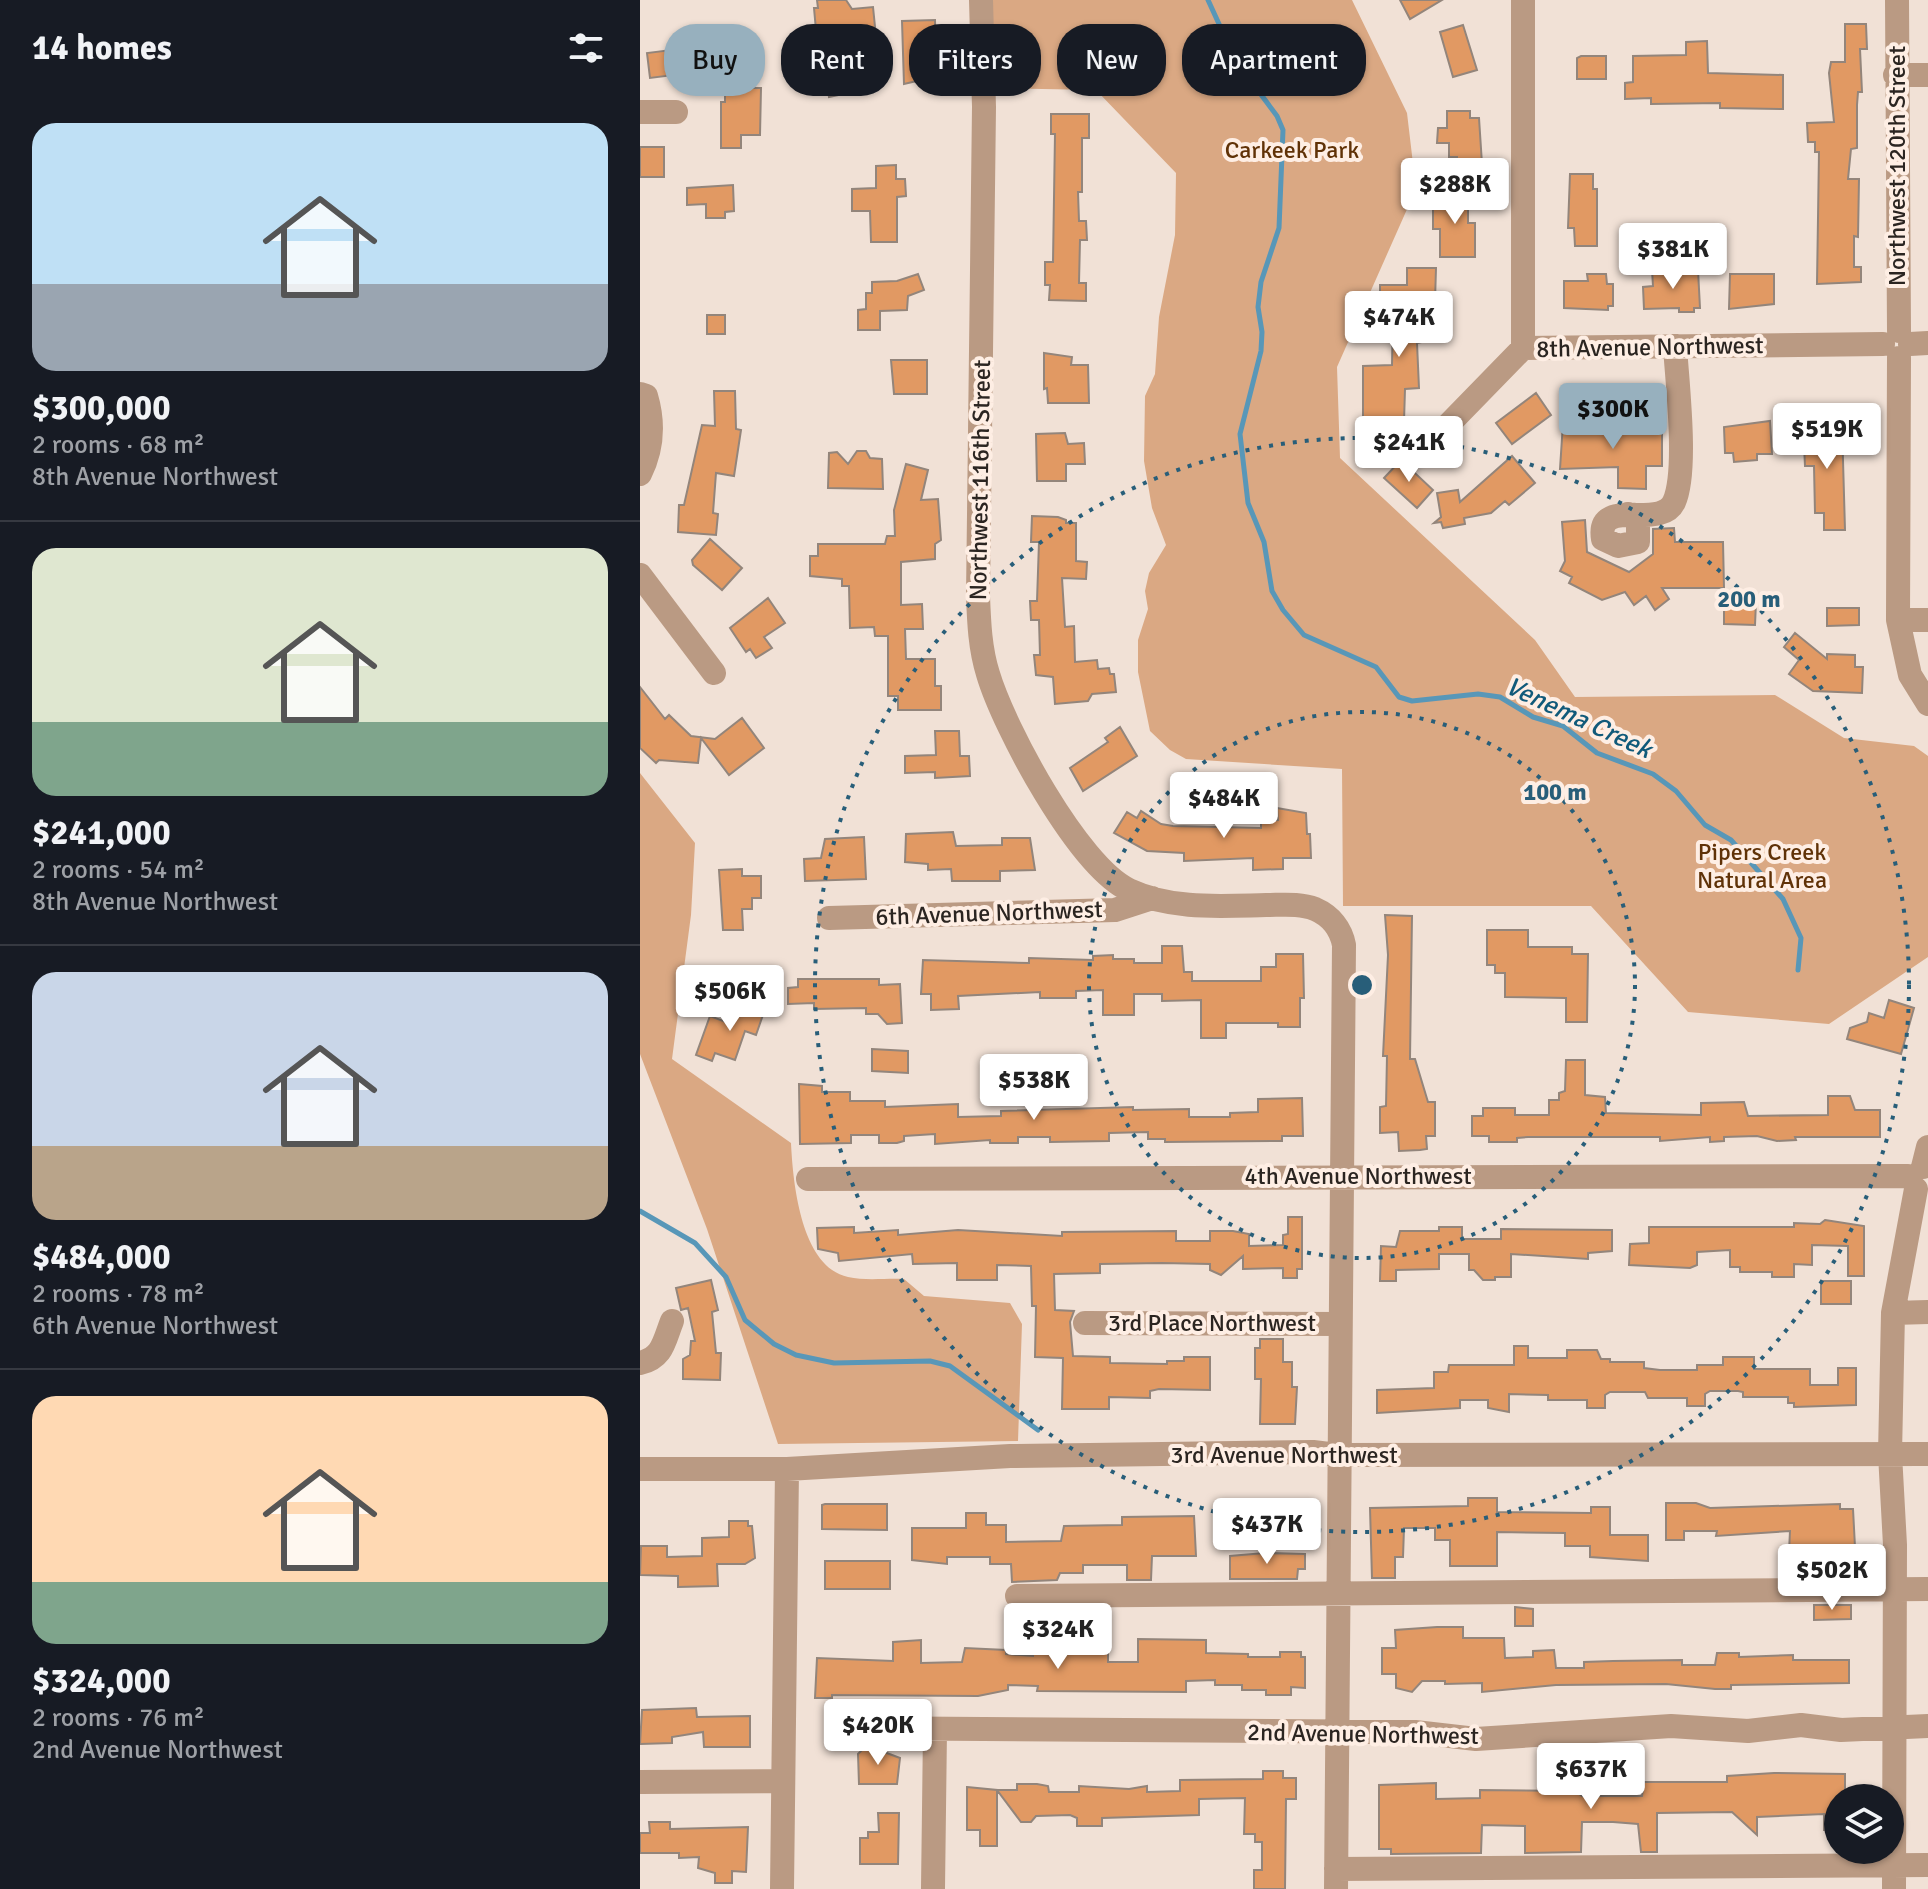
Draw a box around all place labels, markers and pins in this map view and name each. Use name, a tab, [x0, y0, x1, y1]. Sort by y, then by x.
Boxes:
pin: $288K	[1399, 158, 1511, 226]
pin: $381K	[1617, 223, 1729, 291]
pin: $474K	[1343, 291, 1455, 359]
pin: $300K	[1557, 383, 1669, 451]
pin: $519K	[1771, 403, 1883, 471]
pin: $241K	[1353, 416, 1465, 484]
pin: $484K	[1168, 772, 1280, 840]
pin: $506K	[674, 965, 786, 1033]
centre of rings	[1348, 971, 1376, 999]
pin: $538K	[978, 1054, 1090, 1122]
pin: $437K	[1211, 1498, 1323, 1566]
pin: $502K	[1776, 1544, 1888, 1612]
pin: $324K	[1002, 1603, 1114, 1671]
pin: $420K	[822, 1699, 934, 1767]
pin: $637K	[1535, 1743, 1647, 1811]

